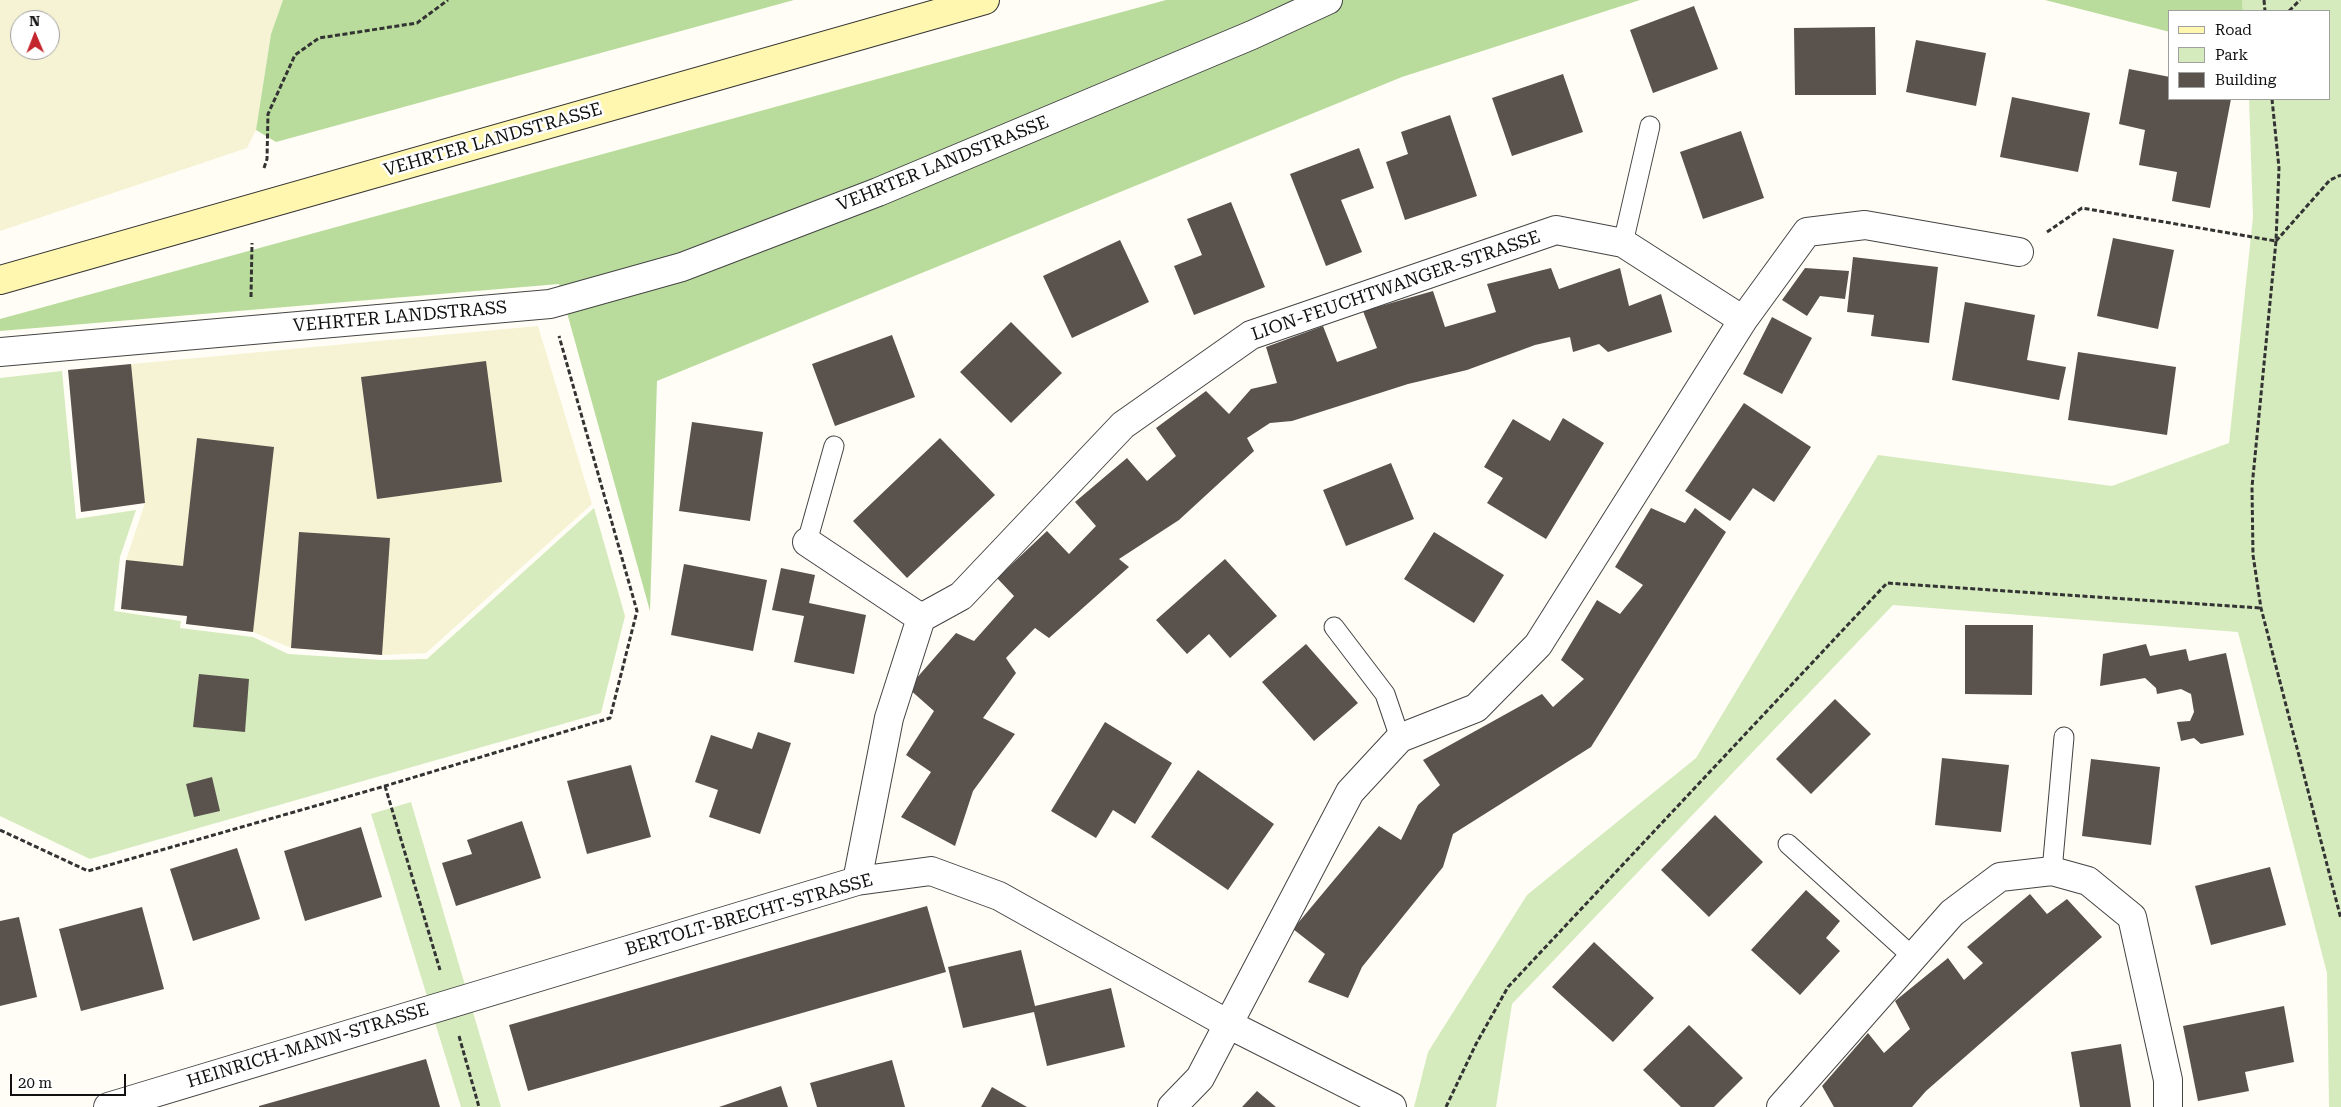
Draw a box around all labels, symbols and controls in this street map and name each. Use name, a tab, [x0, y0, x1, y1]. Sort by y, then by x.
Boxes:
north arrow	[10, 10, 60, 60]
legend	[2168, 10, 2331, 100]
text: N	[29, 13, 40, 29]
text: Road	[2215, 21, 2252, 39]
text: Park	[2215, 46, 2248, 64]
text: Building	[2215, 71, 2276, 89]
street label: VEHRTER LANDSTRASSE	[381, 98, 605, 182]
street label: VEHRTER LANDSTRASSE	[834, 112, 1052, 216]
street label: LION-FEUCHTWANGER-STRASSE	[1249, 226, 1543, 346]
street label: VEHRTER LANDSTRASS	[292, 297, 508, 337]
street label: BERTOLT-BRECHT-STRASSE	[623, 869, 875, 961]
street label: HEINRICH-MANN-STRASSE	[185, 999, 431, 1093]
scale bar	[12, 1064, 129, 1096]
text: 20 m	[18, 1074, 52, 1092]

